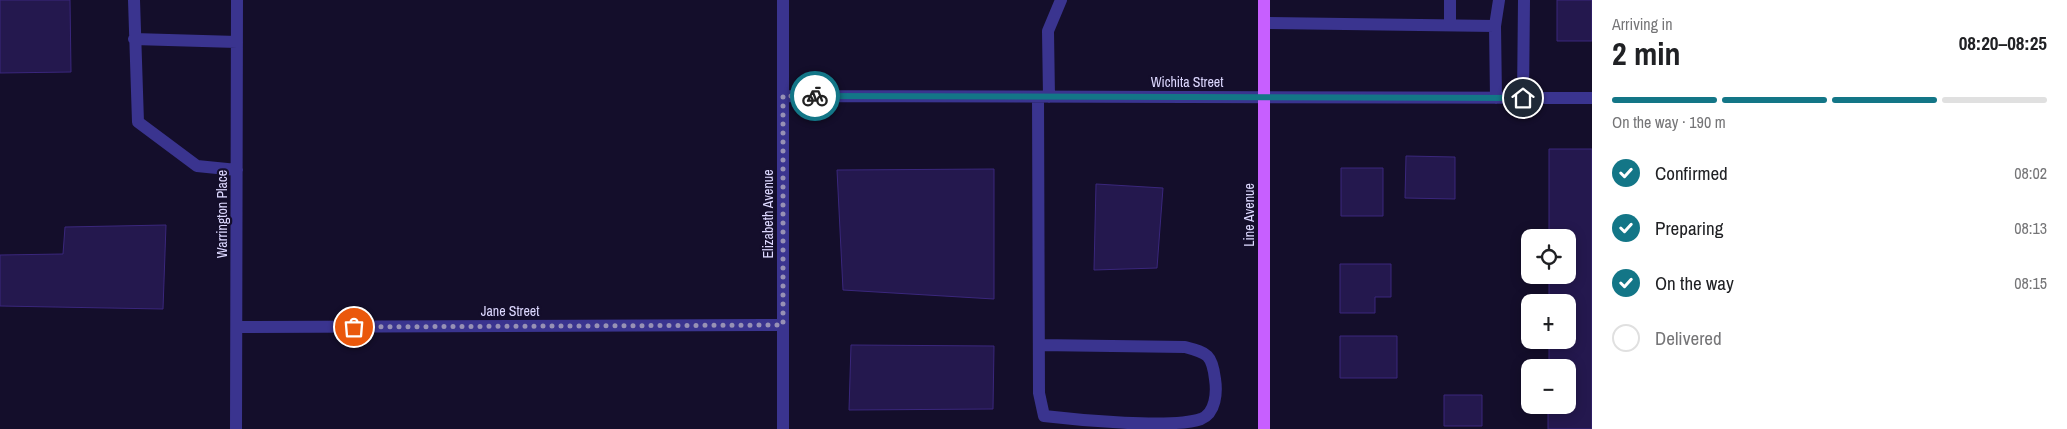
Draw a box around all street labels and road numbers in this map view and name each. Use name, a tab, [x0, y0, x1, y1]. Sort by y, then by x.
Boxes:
street label: Wichita Street	[1151, 73, 1223, 91]
street label: Elizabeth Avenue	[759, 169, 777, 259]
street label: Warrington Place	[213, 170, 231, 258]
street label: Line Avenue	[1240, 183, 1258, 247]
street label: Jane Street	[481, 302, 539, 320]

